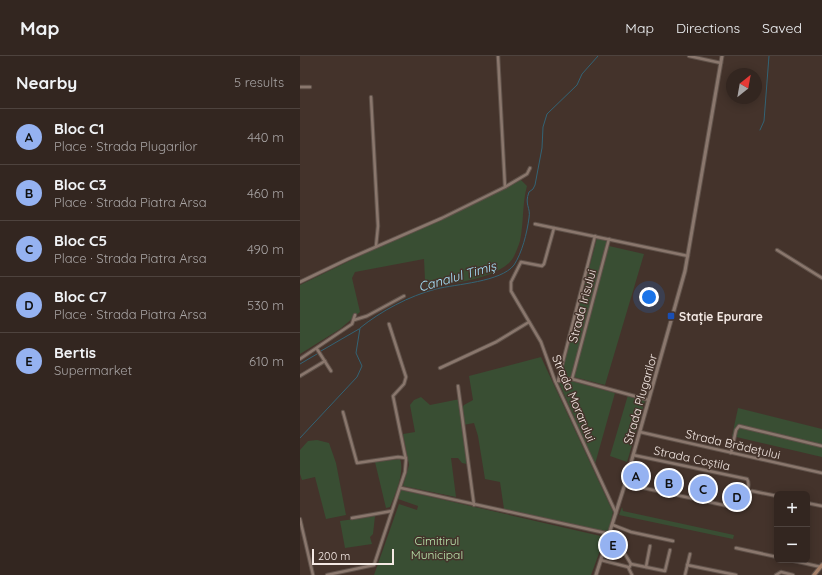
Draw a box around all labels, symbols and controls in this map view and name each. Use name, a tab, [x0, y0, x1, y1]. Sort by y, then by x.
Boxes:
text: Map	[20, 16, 59, 40]
text: Map	[625, 19, 654, 37]
text: Directions	[676, 19, 740, 37]
text: Saved	[762, 19, 802, 37]
north arrow	[726, 68, 762, 104]
text: Nearby	[16, 72, 77, 93]
text: 5 results	[234, 74, 284, 90]
text: Bloc C1	[54, 119, 104, 138]
text: A	[25, 129, 33, 145]
text: 440 m	[247, 129, 284, 145]
text: Place · Strada Plugarilor	[54, 138, 197, 154]
text: Bloc C3	[54, 175, 107, 194]
text: B	[25, 185, 33, 201]
text: 460 m	[247, 185, 284, 201]
text: Place · Strada Piatra Arsa	[54, 194, 207, 210]
text: Bloc C5	[54, 231, 107, 250]
text: C	[25, 241, 33, 257]
text: 490 m	[247, 241, 284, 257]
text: Place · Strada Piatra Arsa	[54, 250, 207, 266]
water label: Canalul Timiș	[416, 257, 499, 295]
street label: Strada Irisului	[565, 268, 599, 344]
text: Bloc C7	[54, 287, 107, 306]
your location	[639, 287, 659, 307]
text: D	[24, 297, 34, 313]
text: 530 m	[247, 297, 284, 313]
text: Place · Strada Piatra Arsa	[54, 306, 207, 322]
place label: Stație Epurare	[679, 309, 763, 325]
marker: Stație Epurare	[666, 311, 676, 321]
text: Bertis	[54, 343, 96, 362]
street label: Strada Morarului	[549, 352, 599, 444]
street label: Strada Plugarilor	[620, 352, 660, 446]
text: E	[25, 353, 33, 369]
text: 610 m	[249, 353, 284, 369]
text: Supermarket	[54, 362, 132, 378]
street label: Strada Brădețului	[684, 426, 782, 462]
street label: Strada Coștila	[652, 443, 732, 473]
pin: A	[623, 461, 649, 491]
pin: B	[656, 468, 682, 498]
pin: C	[690, 474, 716, 504]
pin: D	[724, 482, 750, 512]
map controls	[774, 491, 810, 563]
button: +	[774, 491, 810, 527]
button: −	[774, 527, 810, 563]
pin: E	[600, 530, 626, 560]
park label: Cimitirul Municipal	[411, 533, 463, 562]
scale bar	[312, 547, 394, 566]
text: 200 m	[318, 549, 350, 563]

